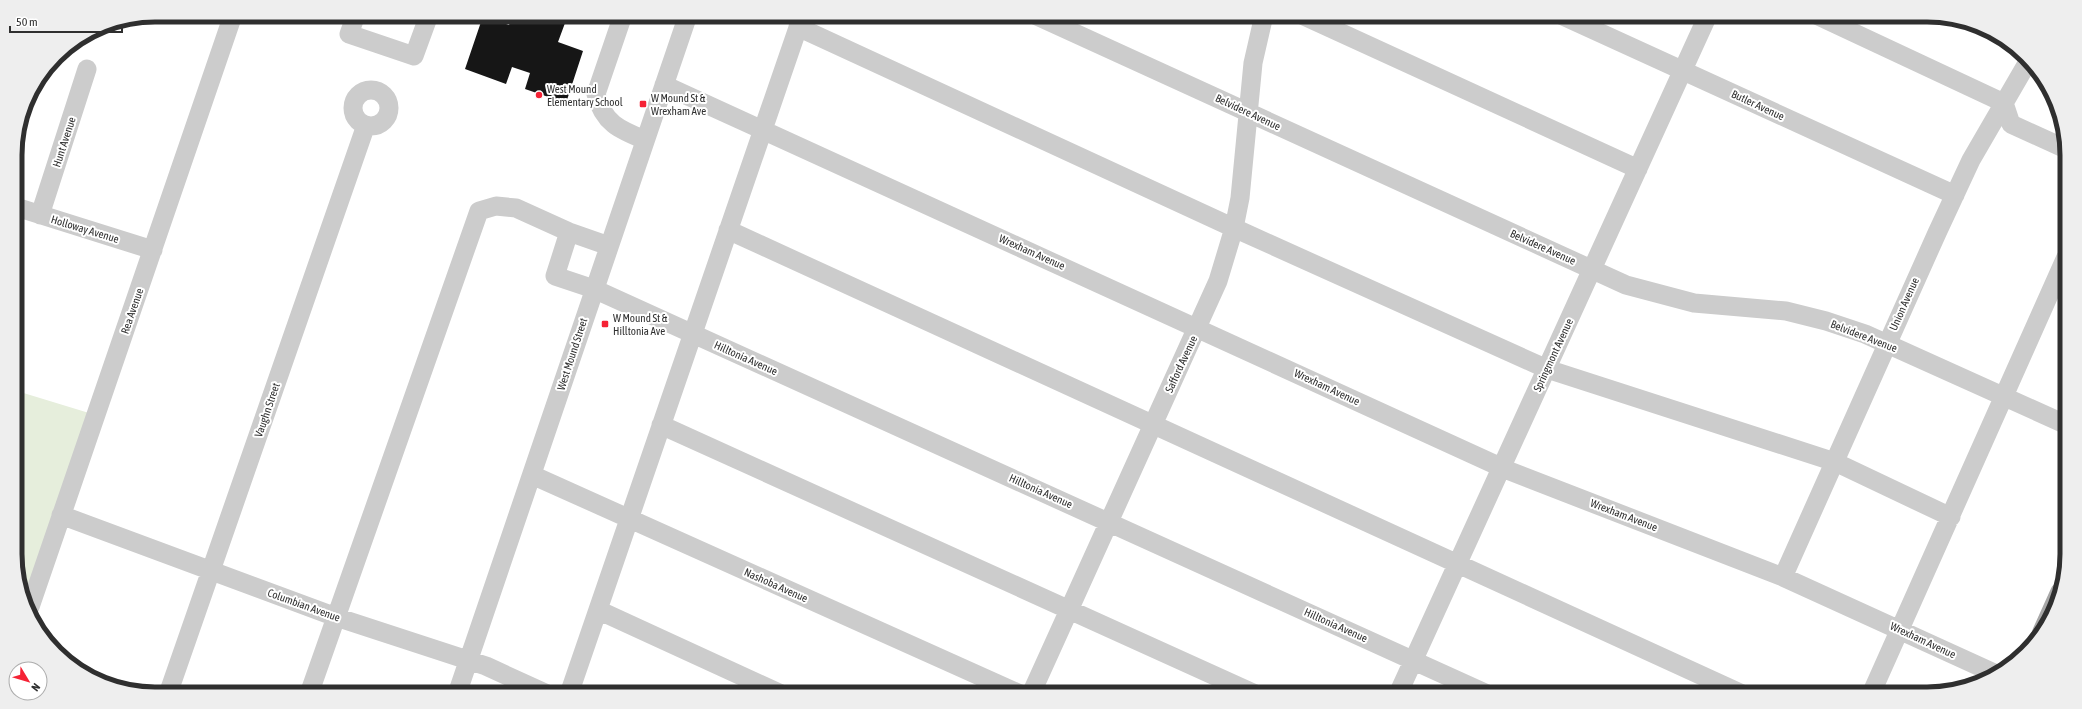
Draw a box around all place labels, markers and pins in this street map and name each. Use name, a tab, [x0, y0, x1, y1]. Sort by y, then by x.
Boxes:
place label: West Mound Elementary School	[547, 83, 623, 108]
marker: West Mound Elementary School	[534, 90, 544, 100]
place label: W Mound St & Wrexham Ave	[651, 92, 706, 117]
marker: W Mound St & Wrexham Ave	[638, 99, 648, 109]
place label: W Mound St & Hilltonia Ave	[613, 312, 668, 337]
marker: W Mound St & Hilltonia Ave	[600, 319, 610, 329]

